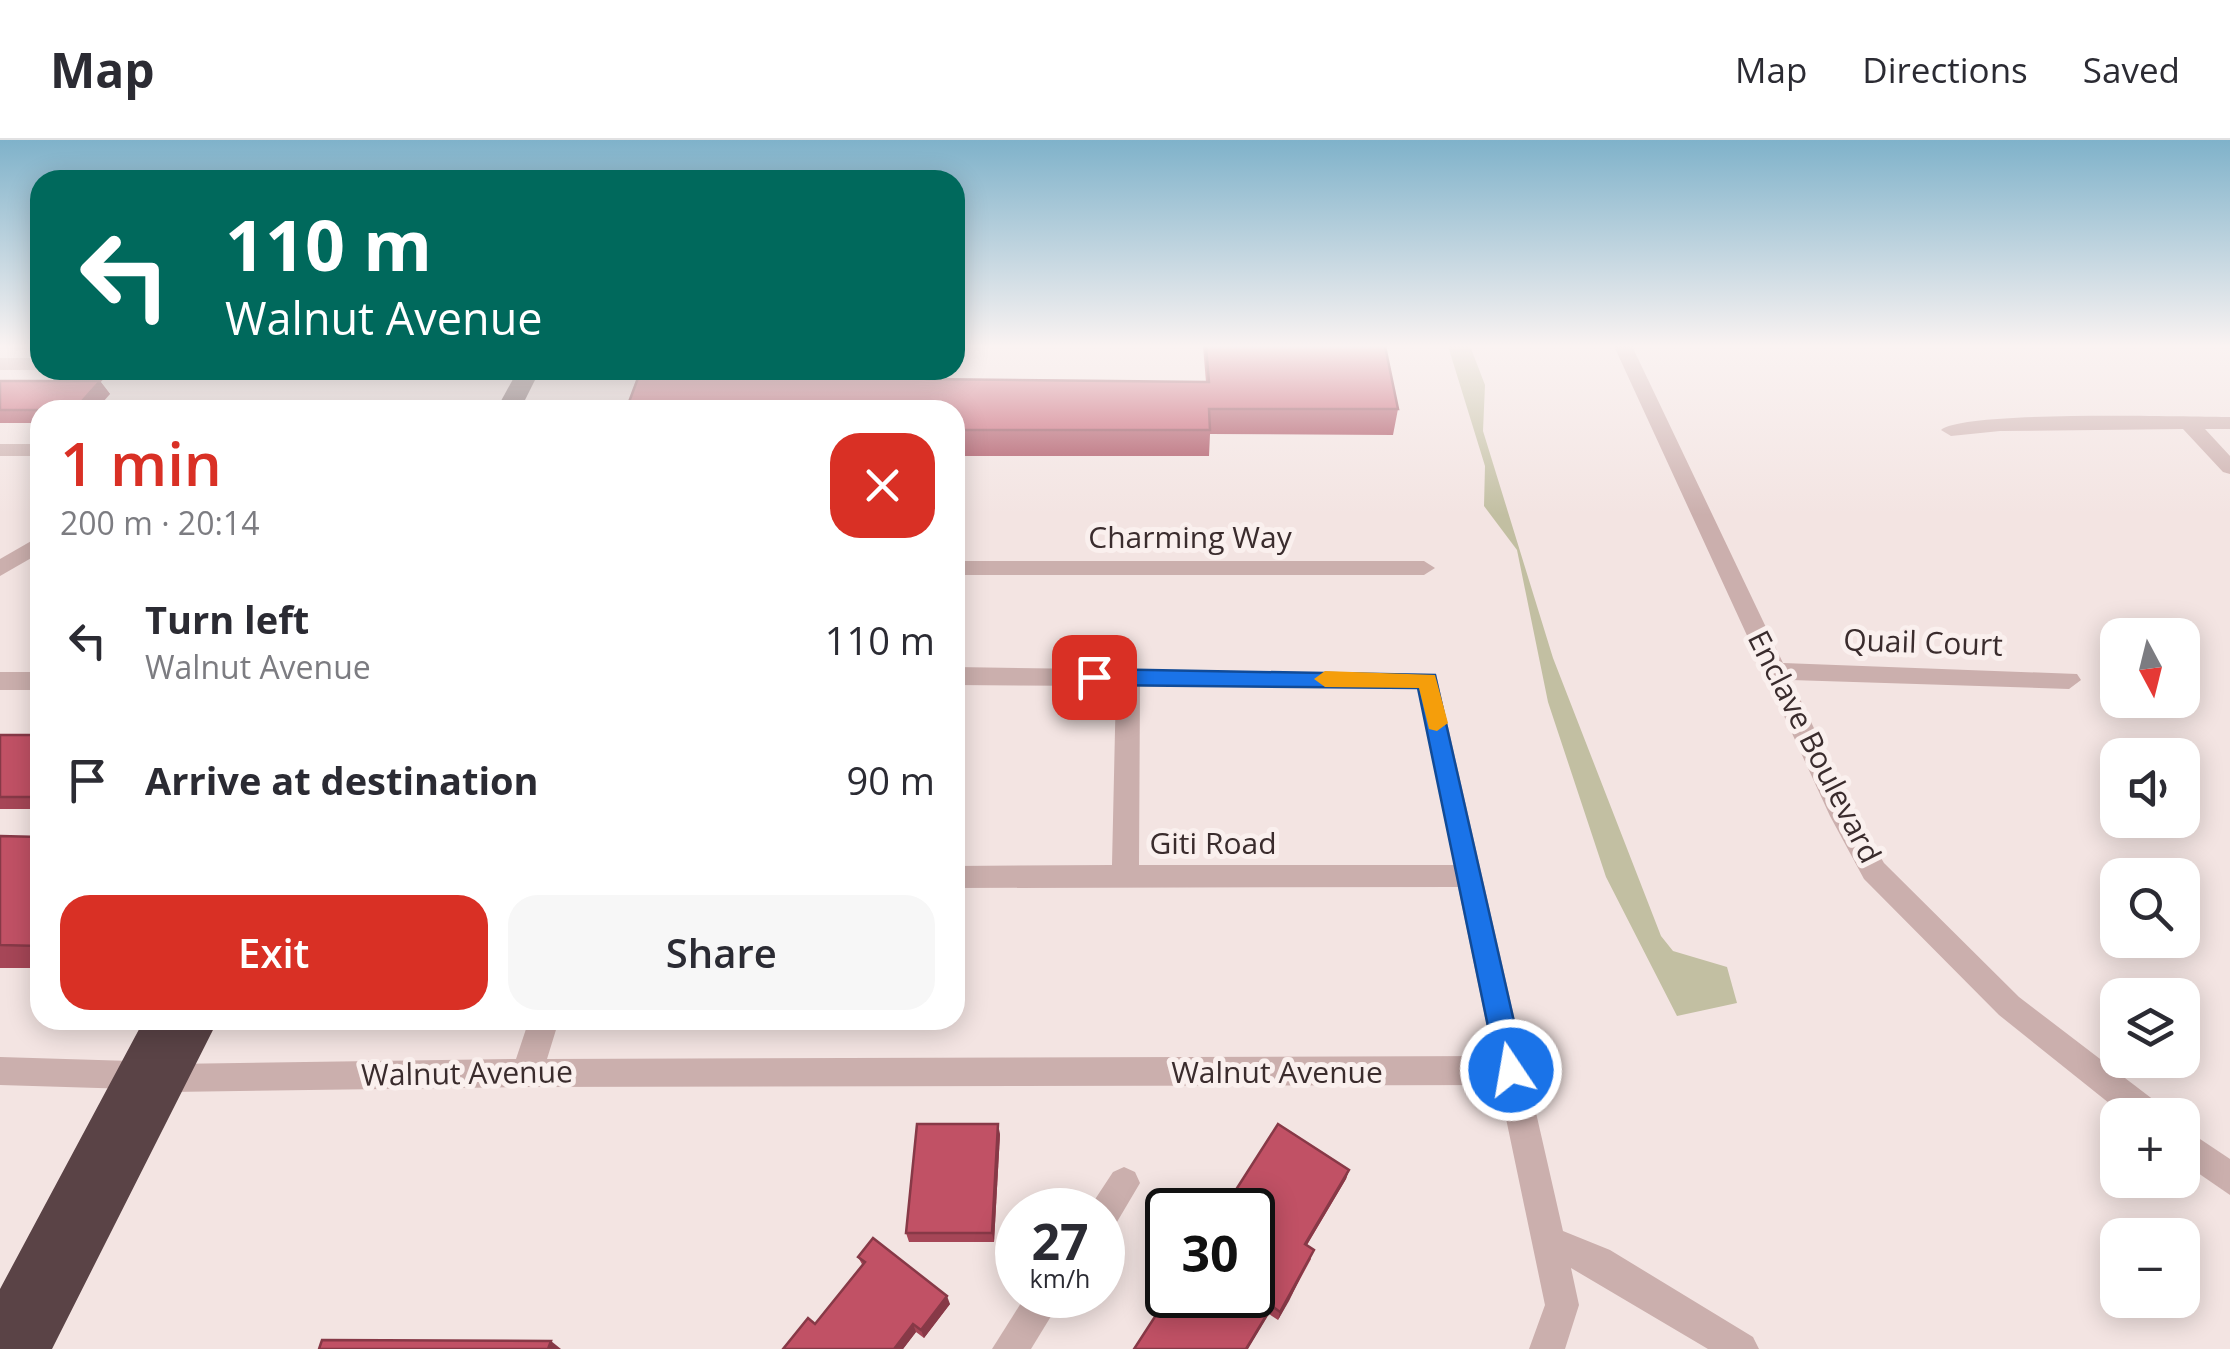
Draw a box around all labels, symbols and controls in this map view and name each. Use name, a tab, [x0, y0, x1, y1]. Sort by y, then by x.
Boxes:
text: Map	[50, 37, 155, 102]
text: Map	[1735, 46, 1807, 93]
text: Directions	[1862, 46, 2028, 93]
text: Saved	[2083, 46, 2180, 93]
text: 110 m	[225, 196, 432, 292]
icon: left	[60, 210, 190, 340]
text: Walnut Avenue	[225, 287, 543, 348]
text: 1 min	[60, 422, 222, 504]
button: close	[830, 433, 935, 538]
text: 200 m · 20:14	[60, 501, 259, 544]
street label: Charming Way	[1088, 516, 1293, 557]
text: Turn left	[145, 593, 309, 645]
icon: left	[60, 613, 115, 668]
text: 110 m	[825, 614, 935, 666]
street label: Quail Court	[1843, 618, 2004, 665]
north arrow	[2100, 618, 2200, 718]
map controls	[2100, 618, 2200, 1318]
street label: Enclave Boulevard	[1739, 623, 1892, 870]
pin	[1052, 635, 1137, 720]
text: Walnut Avenue	[145, 645, 371, 688]
icon: arrive	[1067, 650, 1122, 705]
button: sound	[2100, 738, 2200, 838]
icon: arrive	[60, 753, 115, 808]
text: Arrive at destination	[145, 754, 539, 806]
text: 90 m	[846, 754, 935, 806]
street label: Giti Road	[1149, 822, 1277, 863]
button: search	[2100, 858, 2200, 958]
button: Exit	[60, 895, 488, 1010]
button: Share	[508, 895, 935, 1010]
button: layers	[2100, 978, 2200, 1078]
position arrow	[1459, 1018, 1563, 1122]
street label: Walnut Avenue	[361, 1050, 573, 1095]
street label: Walnut Avenue	[1171, 1051, 1383, 1092]
button: +	[2100, 1098, 2200, 1198]
speed limit sign: 30	[1145, 1188, 1275, 1318]
text: 27	[1031, 1207, 1089, 1275]
button: −	[2100, 1218, 2200, 1318]
text: km/h	[1030, 1261, 1090, 1295]

